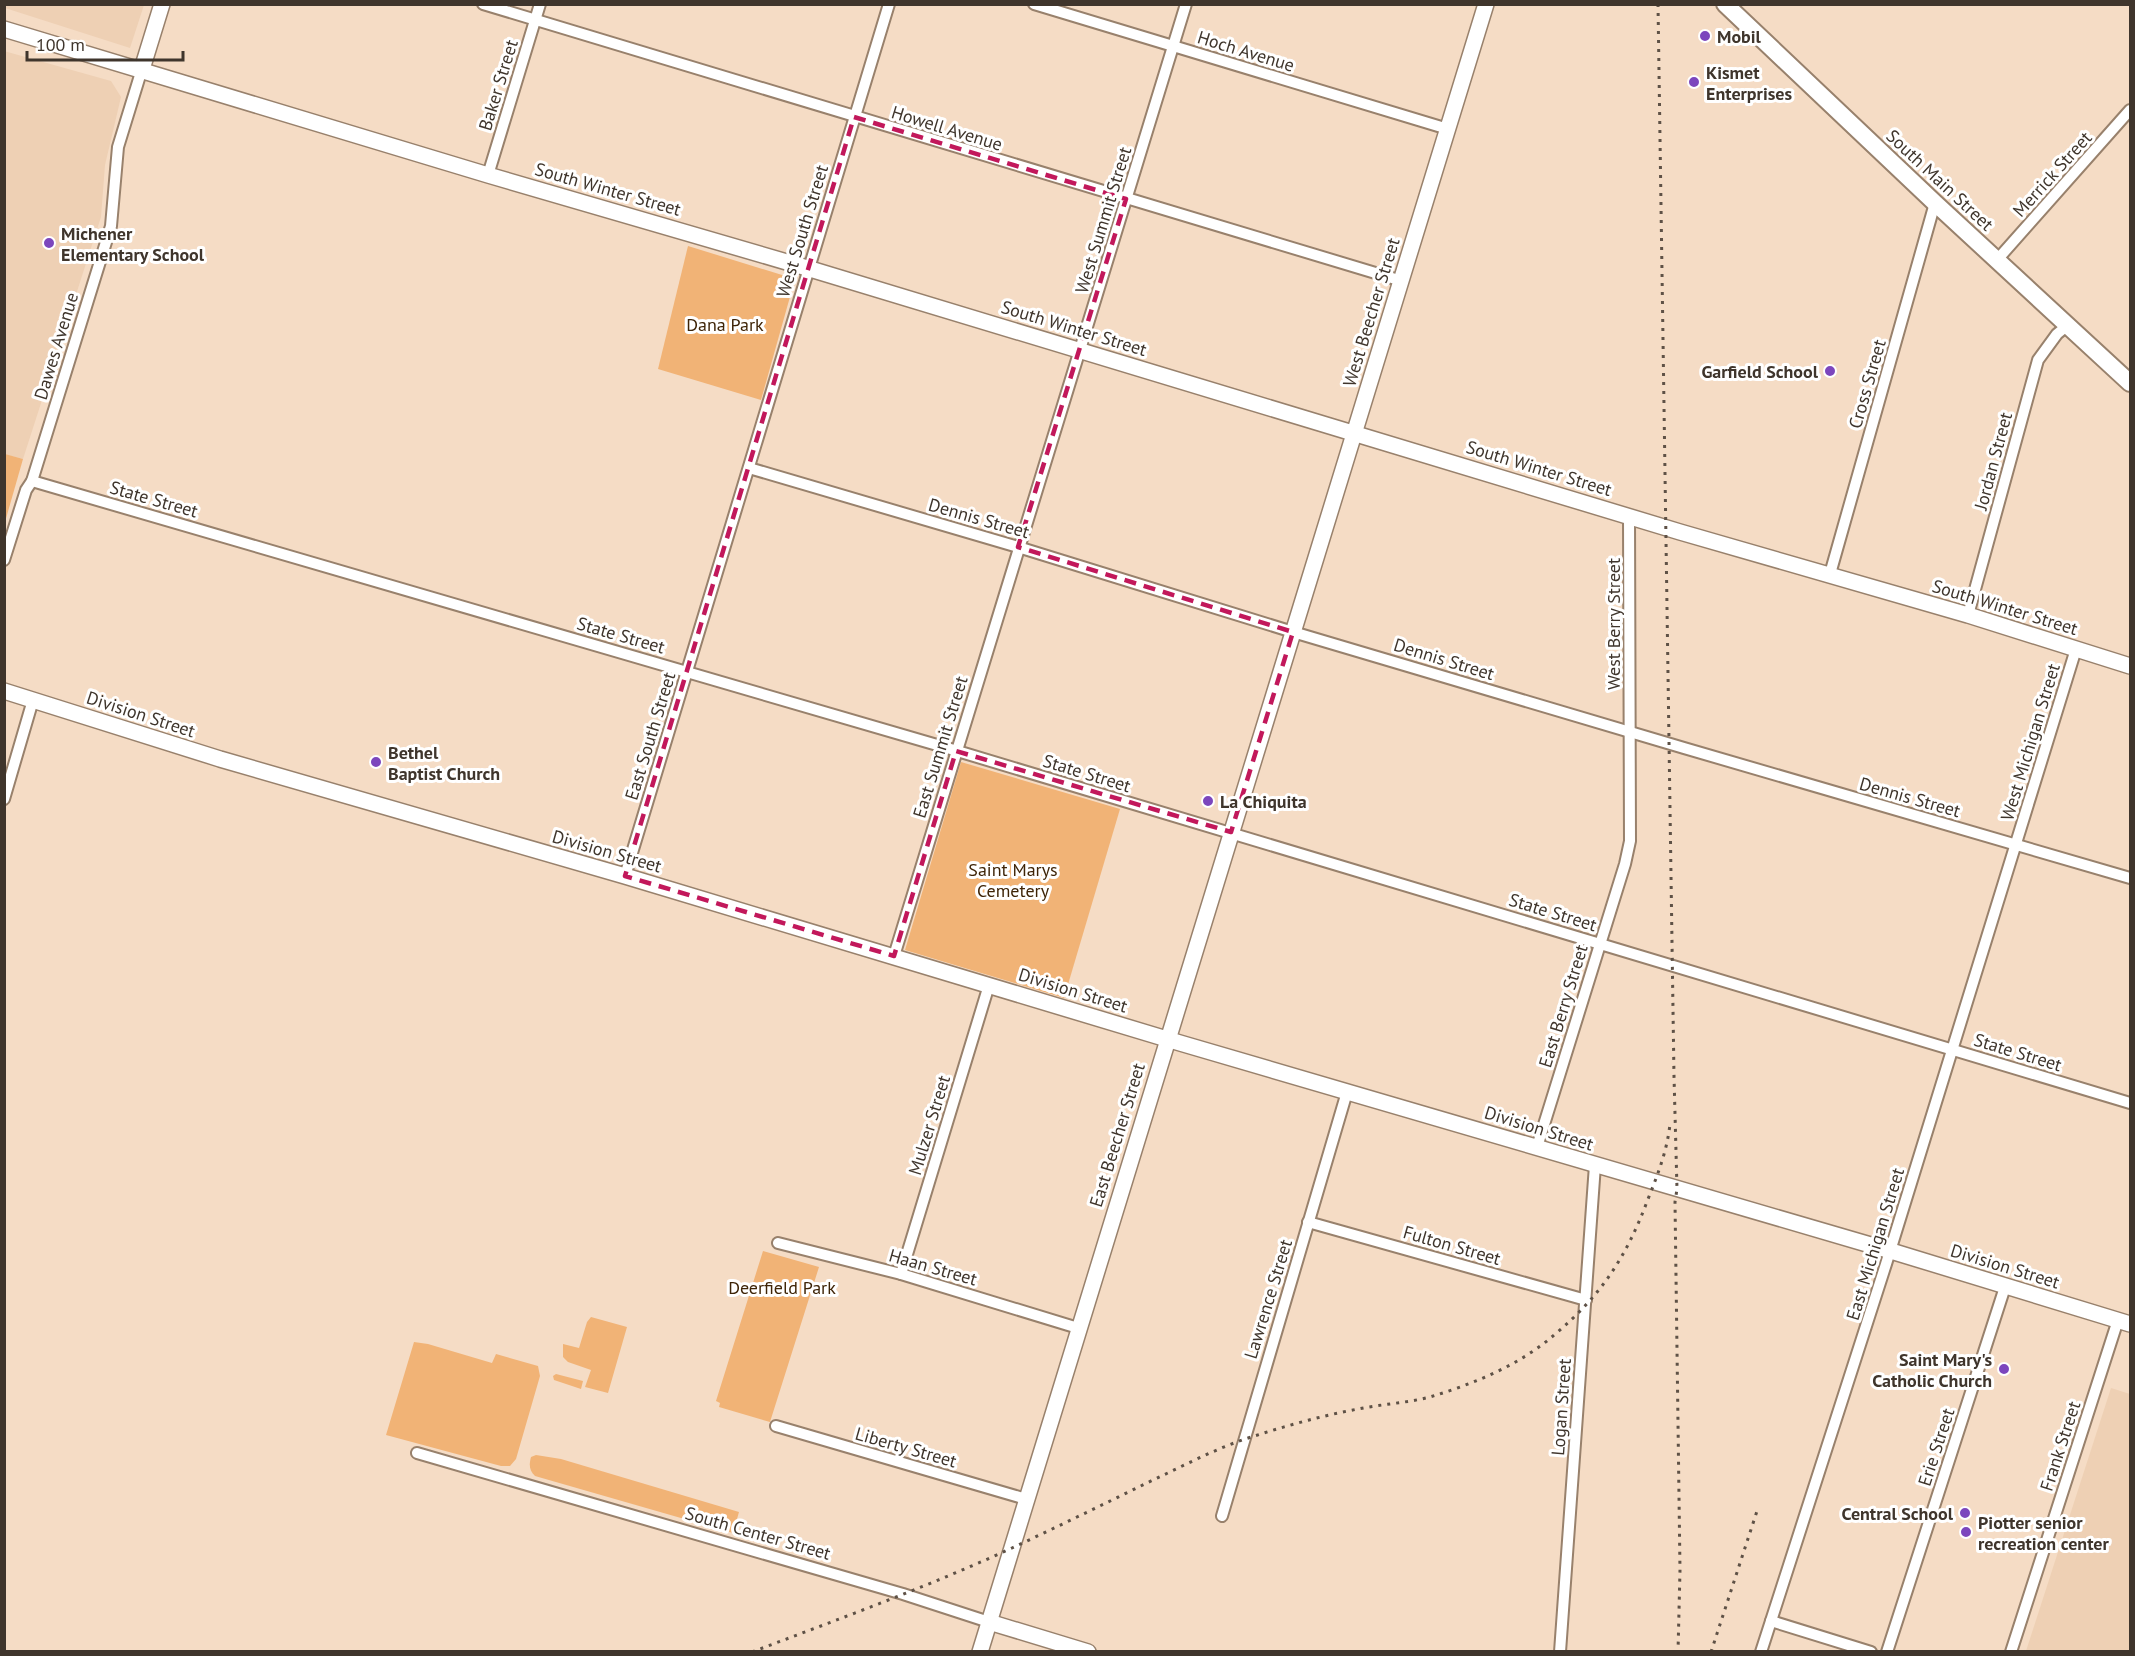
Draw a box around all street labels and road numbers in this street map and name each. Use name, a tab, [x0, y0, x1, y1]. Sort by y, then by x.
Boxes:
street label: Hoch Avenue	[1195, 25, 1297, 77]
street label: Baker Street	[473, 37, 523, 133]
street label: Howell Avenue	[889, 100, 1005, 156]
street label: South Main Street	[1882, 124, 1998, 236]
street label: Merrick Street	[2008, 126, 2096, 222]
street label: West Summit Street	[1070, 144, 1136, 296]
street label: South Winter Street	[532, 157, 684, 221]
street label: West South Street	[771, 162, 833, 300]
street label: West Beecher Street	[1337, 235, 1405, 389]
street label: Dawes Avenue	[29, 290, 83, 402]
street label: South Winter Street	[999, 295, 1149, 361]
street label: Cross Street	[1843, 337, 1891, 431]
street label: Jordan Street	[1969, 410, 2017, 513]
street label: South Winter Street	[1464, 435, 1614, 501]
street label: State Street	[107, 475, 201, 523]
street label: Dennis Street	[926, 493, 1032, 543]
street label: West Berry Street	[1602, 558, 1625, 690]
street label: South Winter Street	[1930, 574, 2080, 640]
street label: State Street	[574, 611, 668, 659]
street label: Dennis Street	[1391, 633, 1497, 685]
street label: West Michigan Street	[1995, 661, 2065, 823]
street label: East South Street	[620, 669, 680, 803]
street label: East Summit Street	[907, 673, 973, 821]
street label: Division Street	[84, 686, 198, 742]
street label: State Street	[1040, 749, 1134, 797]
street label: Dennis Street	[1857, 772, 1963, 822]
street label: Division Street	[550, 824, 664, 878]
street label: State Street	[1506, 888, 1600, 936]
street label: East Berry Street	[1533, 942, 1593, 1070]
street label: Division Street	[1016, 963, 1130, 1017]
street label: State Street	[1971, 1028, 2065, 1076]
street label: East Beecher Street	[1084, 1060, 1150, 1210]
street label: Mulzer Street	[903, 1072, 955, 1178]
street label: Division Street	[1482, 1101, 1596, 1155]
street label: East Michigan Street	[1841, 1165, 1909, 1323]
street label: Fulton Street	[1401, 1220, 1503, 1270]
street label: Lawrence Street	[1239, 1236, 1297, 1362]
street label: Division Street	[1948, 1239, 2062, 1293]
street label: Haan Street	[886, 1243, 980, 1291]
street label: Logan Street	[1546, 1358, 1576, 1456]
street label: Frank Street	[2035, 1398, 2085, 1494]
street label: Erie Street	[1913, 1405, 1959, 1489]
street label: Liberty Street	[853, 1422, 959, 1472]
street label: South Center Street	[683, 1501, 833, 1565]

